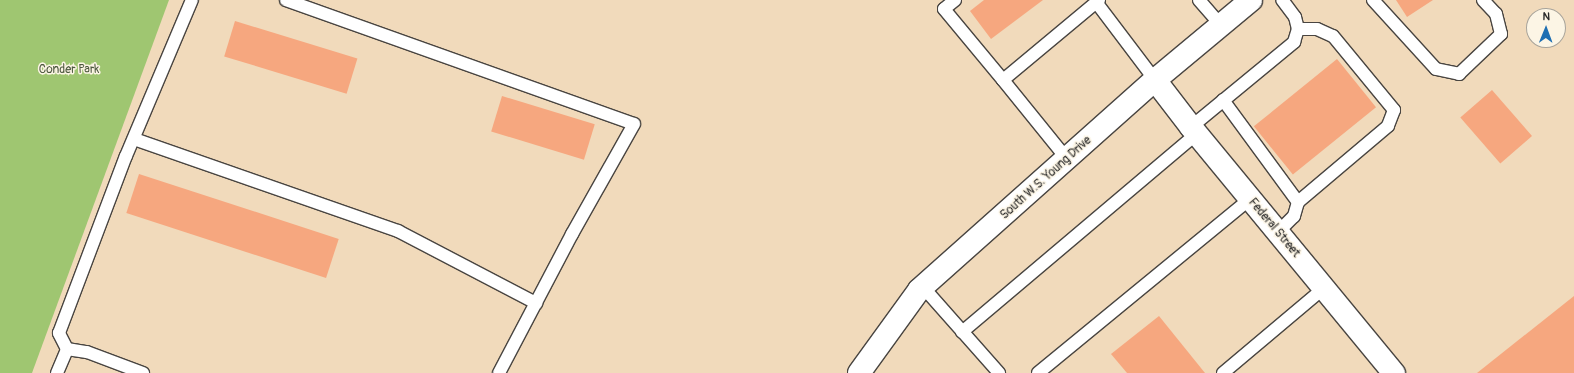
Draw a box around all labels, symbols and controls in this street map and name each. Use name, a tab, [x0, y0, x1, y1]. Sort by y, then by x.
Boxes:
north arrow	[1526, 8, 1566, 48]
text: N	[1542, 10, 1550, 23]
park label: Conder Park	[39, 63, 99, 77]
street label: South W.S. Young Drive	[998, 133, 1094, 223]
street label: Federal Street	[1245, 196, 1303, 260]

